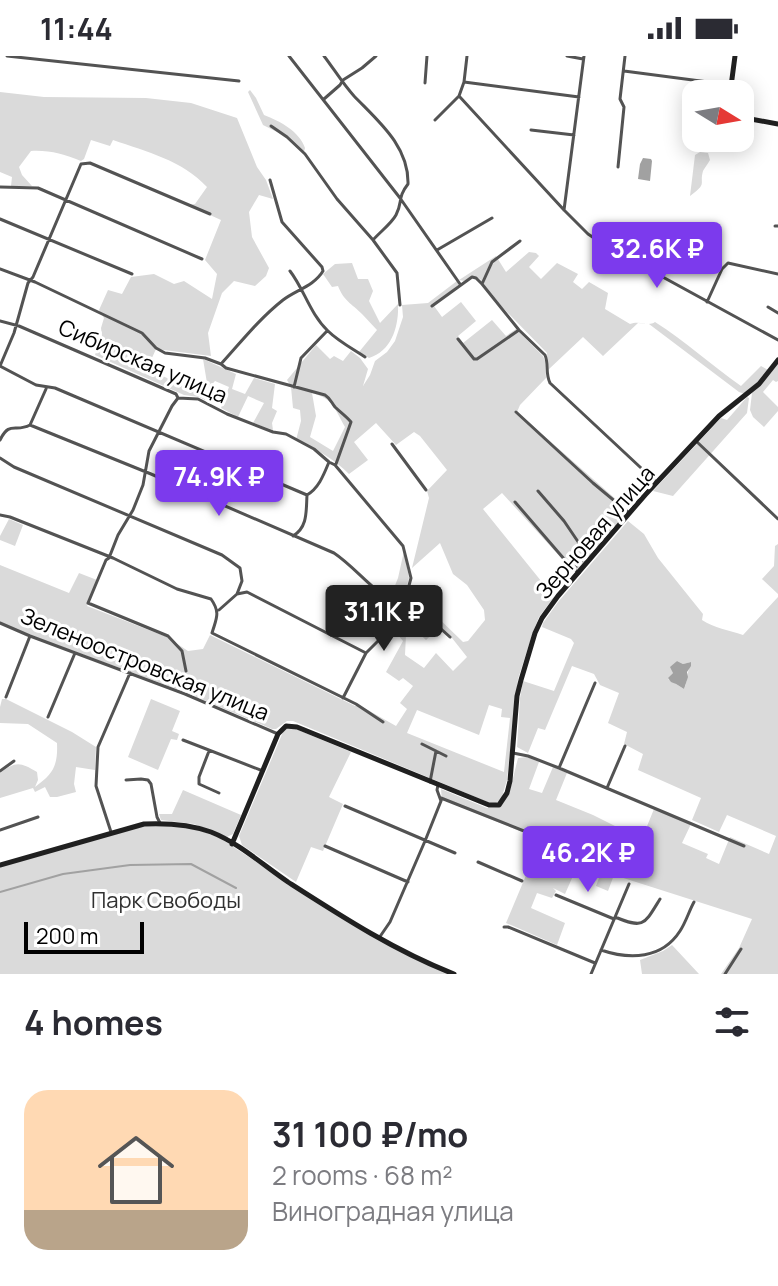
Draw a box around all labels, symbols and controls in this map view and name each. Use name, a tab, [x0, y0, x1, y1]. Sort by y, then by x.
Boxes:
text: 11:44	[40, 8, 113, 49]
north arrow	[682, 80, 754, 152]
map controls	[682, 80, 754, 152]
pin: 32.6K ₽	[583, 222, 731, 290]
text: 32.6K ₽	[610, 230, 704, 266]
street label: Сибирская улица	[54, 312, 232, 410]
pin: 74.9K ₽	[145, 450, 293, 518]
text: 74.9K ₽	[173, 458, 265, 494]
street label: Зерновая улица	[529, 459, 661, 605]
pin: 31.1K ₽	[310, 585, 458, 653]
text: 31.1K ₽	[344, 593, 424, 629]
street label: Зеленоостровская улица	[16, 600, 274, 728]
pin: 46.2K ₽	[514, 826, 662, 894]
text: 46.2K ₽	[541, 834, 635, 870]
park label: Парк Свободы	[91, 885, 241, 915]
scale bar	[24, 918, 144, 954]
text: 200 m	[36, 921, 98, 951]
text: 4 homes	[24, 999, 163, 1045]
icon: filters	[710, 1000, 754, 1044]
text: 31 100 ₽/mo	[272, 1111, 468, 1157]
icon: home	[88, 1122, 184, 1218]
text: 2 rooms · 68 m²	[272, 1157, 453, 1193]
text: Виноградная улица	[272, 1193, 514, 1229]

